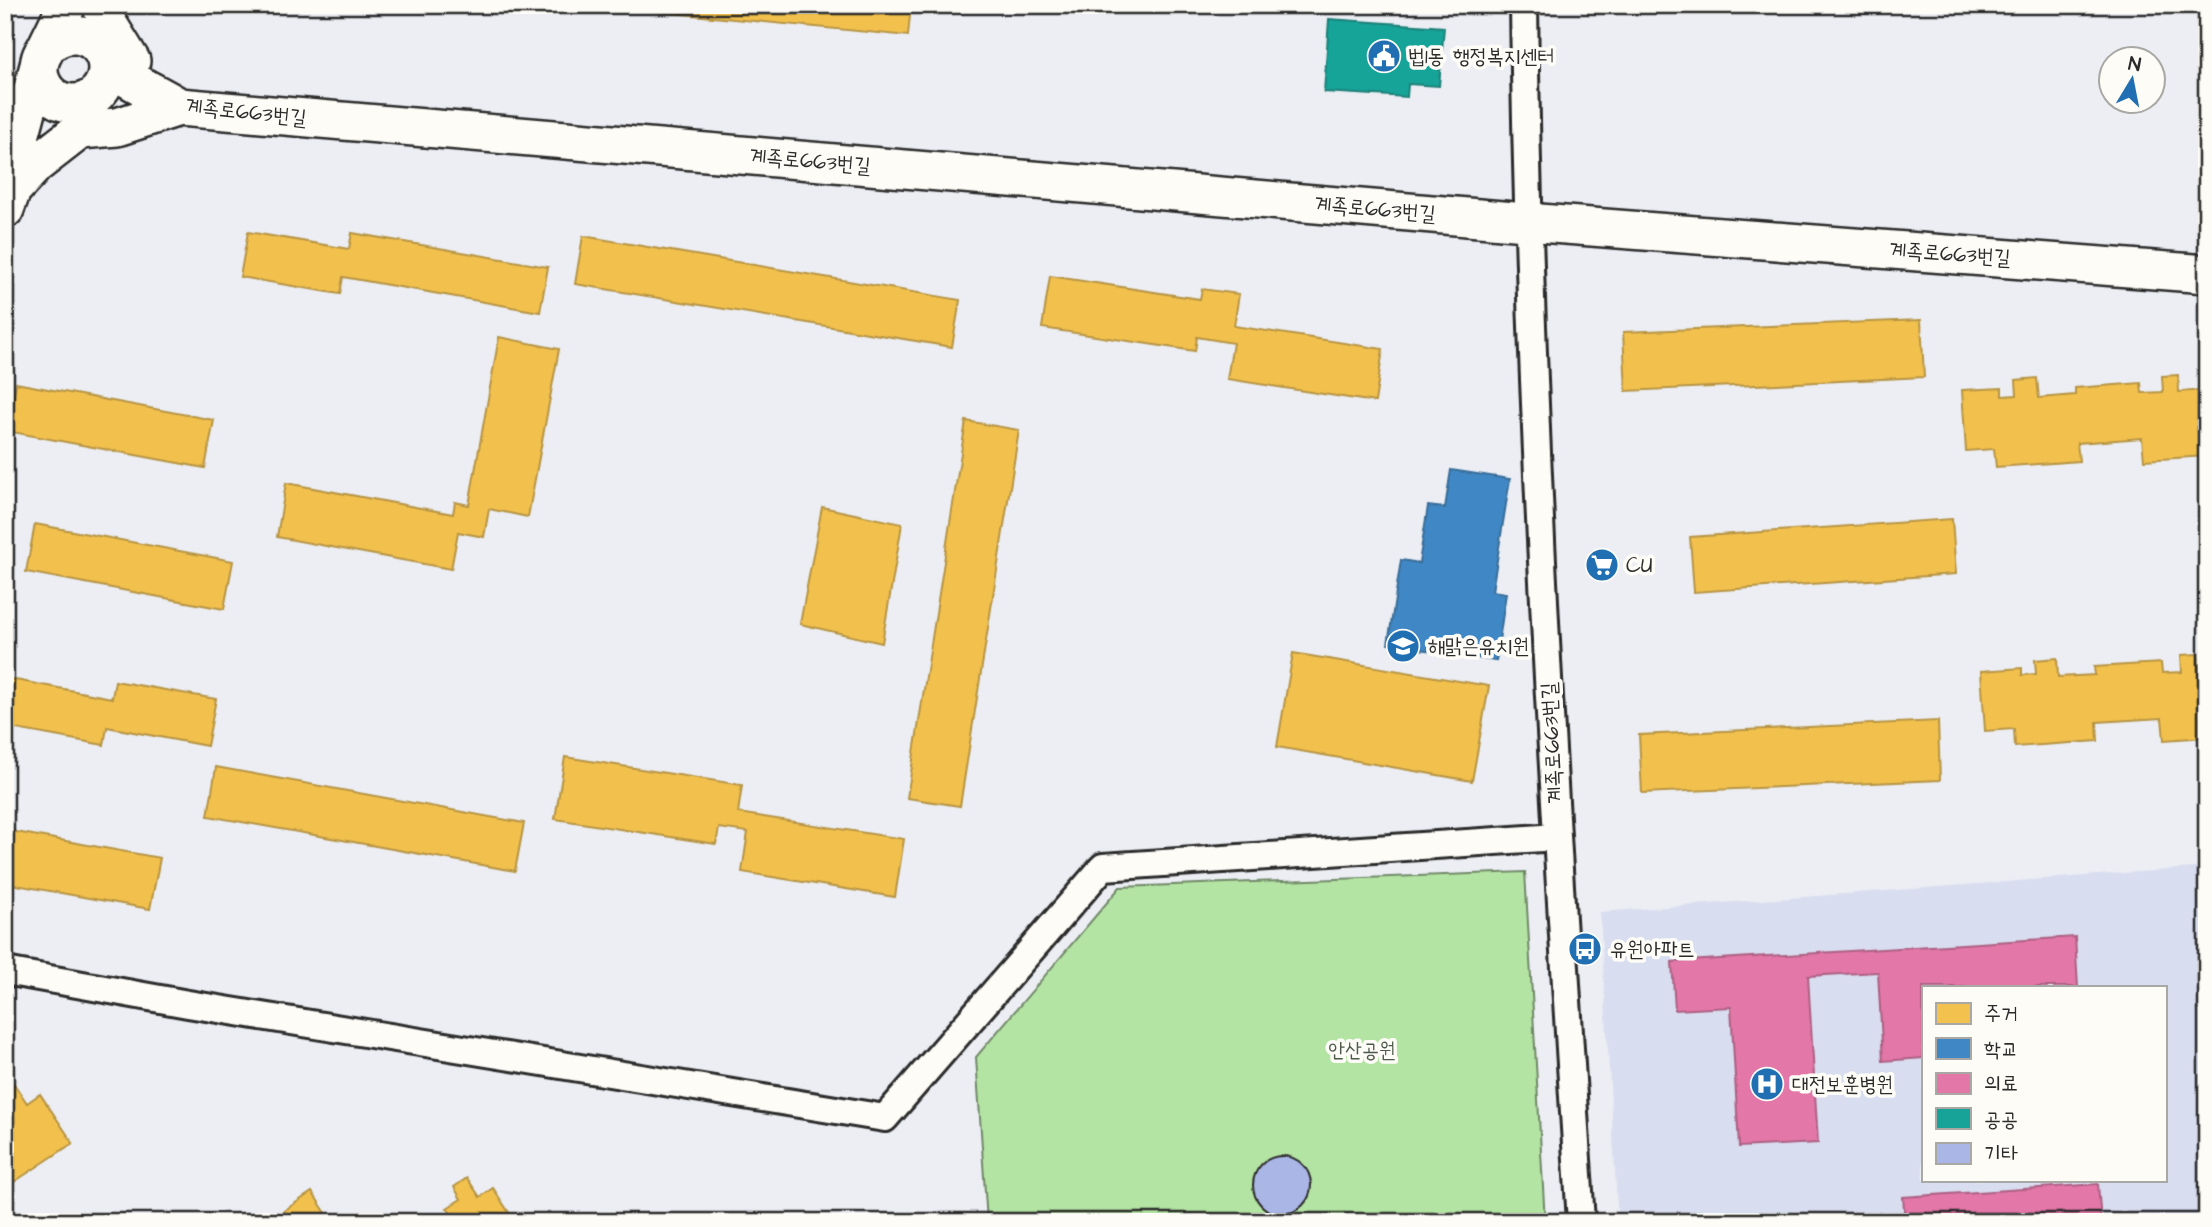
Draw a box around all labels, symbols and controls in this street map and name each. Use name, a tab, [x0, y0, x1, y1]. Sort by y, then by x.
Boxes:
public building icon: 법1동 행정복지센터	[1365, 37, 1403, 75]
place label: 법1동 행정복지센터	[1408, 42, 1554, 71]
north arrow	[2096, 46, 2166, 116]
text: N	[2126, 50, 2143, 79]
street label: 계족로663번길	[184, 91, 308, 133]
street label: 계족로663번길	[748, 141, 872, 181]
street label: 계족로663번길	[1313, 189, 1437, 229]
street label: 계족로663번길	[1888, 235, 2012, 273]
supermarket icon: CU	[1583, 546, 1621, 584]
place label: CU	[1626, 551, 1653, 580]
school or university icon: 해맑은유치원	[1384, 627, 1422, 665]
place label: 해맑은유치원	[1428, 632, 1529, 661]
street label: 계족로663번길	[1534, 681, 1570, 804]
bus stop icon: 유원아파트	[1566, 930, 1604, 968]
place label: 유원아파트	[1610, 935, 1695, 964]
legend	[1922, 986, 2166, 1182]
text: 주거	[1984, 999, 2018, 1028]
text: 학교	[1984, 1035, 2018, 1064]
park label: 안산공원	[1328, 1036, 1396, 1065]
hospital icon: 대전보훈병원	[1748, 1065, 1786, 1103]
text: 의료	[1984, 1069, 2018, 1098]
place label: 대전보훈병원	[1792, 1070, 1893, 1099]
text: 공공	[1984, 1105, 2018, 1134]
text: 기타	[1984, 1139, 2018, 1168]

